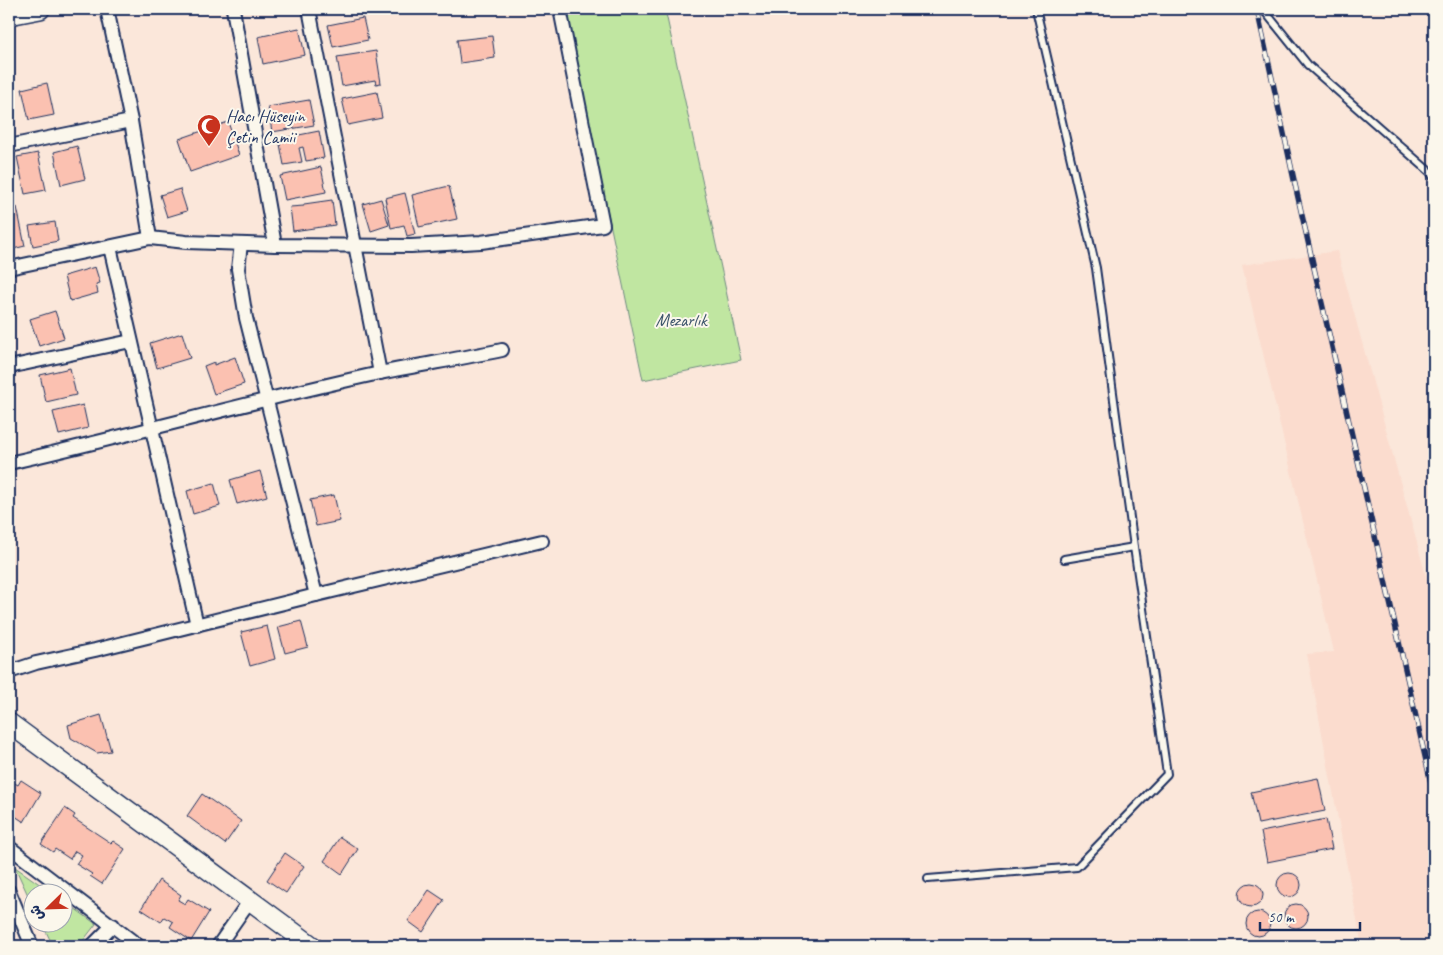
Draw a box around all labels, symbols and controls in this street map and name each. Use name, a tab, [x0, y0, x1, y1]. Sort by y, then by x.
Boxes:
place label: Hacı Hüseyin Çetin Camii	[226, 105, 305, 149]
mosque icon: Hacı Hüseyin Çetin Camii	[196, 113, 222, 147]
park label: Mezarlık	[655, 309, 708, 331]
north arrow	[22, 882, 72, 932]
scale bar	[1260, 900, 1360, 932]
text: ش	[26, 902, 47, 923]
text: 50 m	[1268, 908, 1295, 927]

